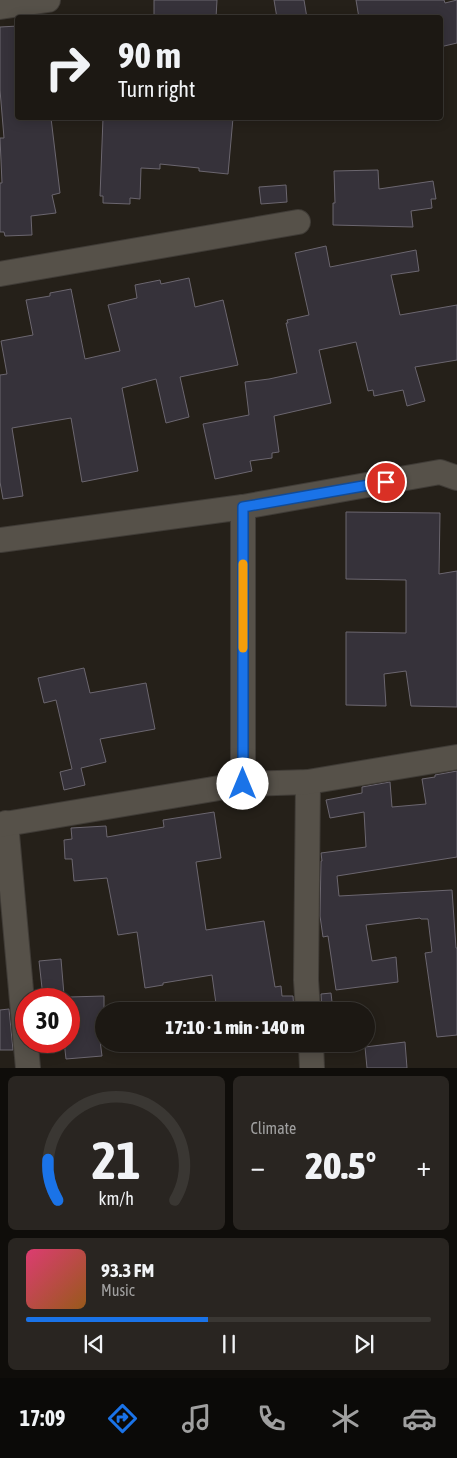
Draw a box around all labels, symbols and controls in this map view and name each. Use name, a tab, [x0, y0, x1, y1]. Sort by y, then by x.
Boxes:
icon: right	[35, 35, 100, 100]
text: 90 m	[118, 35, 181, 75]
text: Turn right	[118, 76, 195, 102]
pin	[365, 461, 407, 503]
icon: arrive	[372, 468, 400, 496]
position arrow	[216, 757, 268, 809]
speed limit sign: 30	[15, 988, 80, 1053]
text: 17:10 · 1 min · 140 m	[165, 1016, 305, 1038]
text: Climate	[251, 1119, 296, 1137]
text: 21	[92, 1130, 141, 1190]
text: 20.5°	[305, 1144, 376, 1187]
text: −	[251, 1150, 265, 1182]
text: +	[416, 1150, 431, 1182]
text: km/h	[99, 1188, 134, 1209]
text: 93.3 FM	[101, 1259, 154, 1281]
text: Music	[101, 1281, 135, 1299]
icon: previous	[80, 1330, 108, 1358]
icon: pause	[215, 1330, 243, 1358]
icon: next	[350, 1330, 378, 1358]
icon: directions	[105, 1401, 140, 1436]
icon: music	[179, 1401, 214, 1436]
icon: phone	[254, 1401, 289, 1436]
icon: climate	[328, 1401, 363, 1436]
icon: car	[402, 1401, 437, 1436]
text: 17:09	[20, 1405, 65, 1431]

